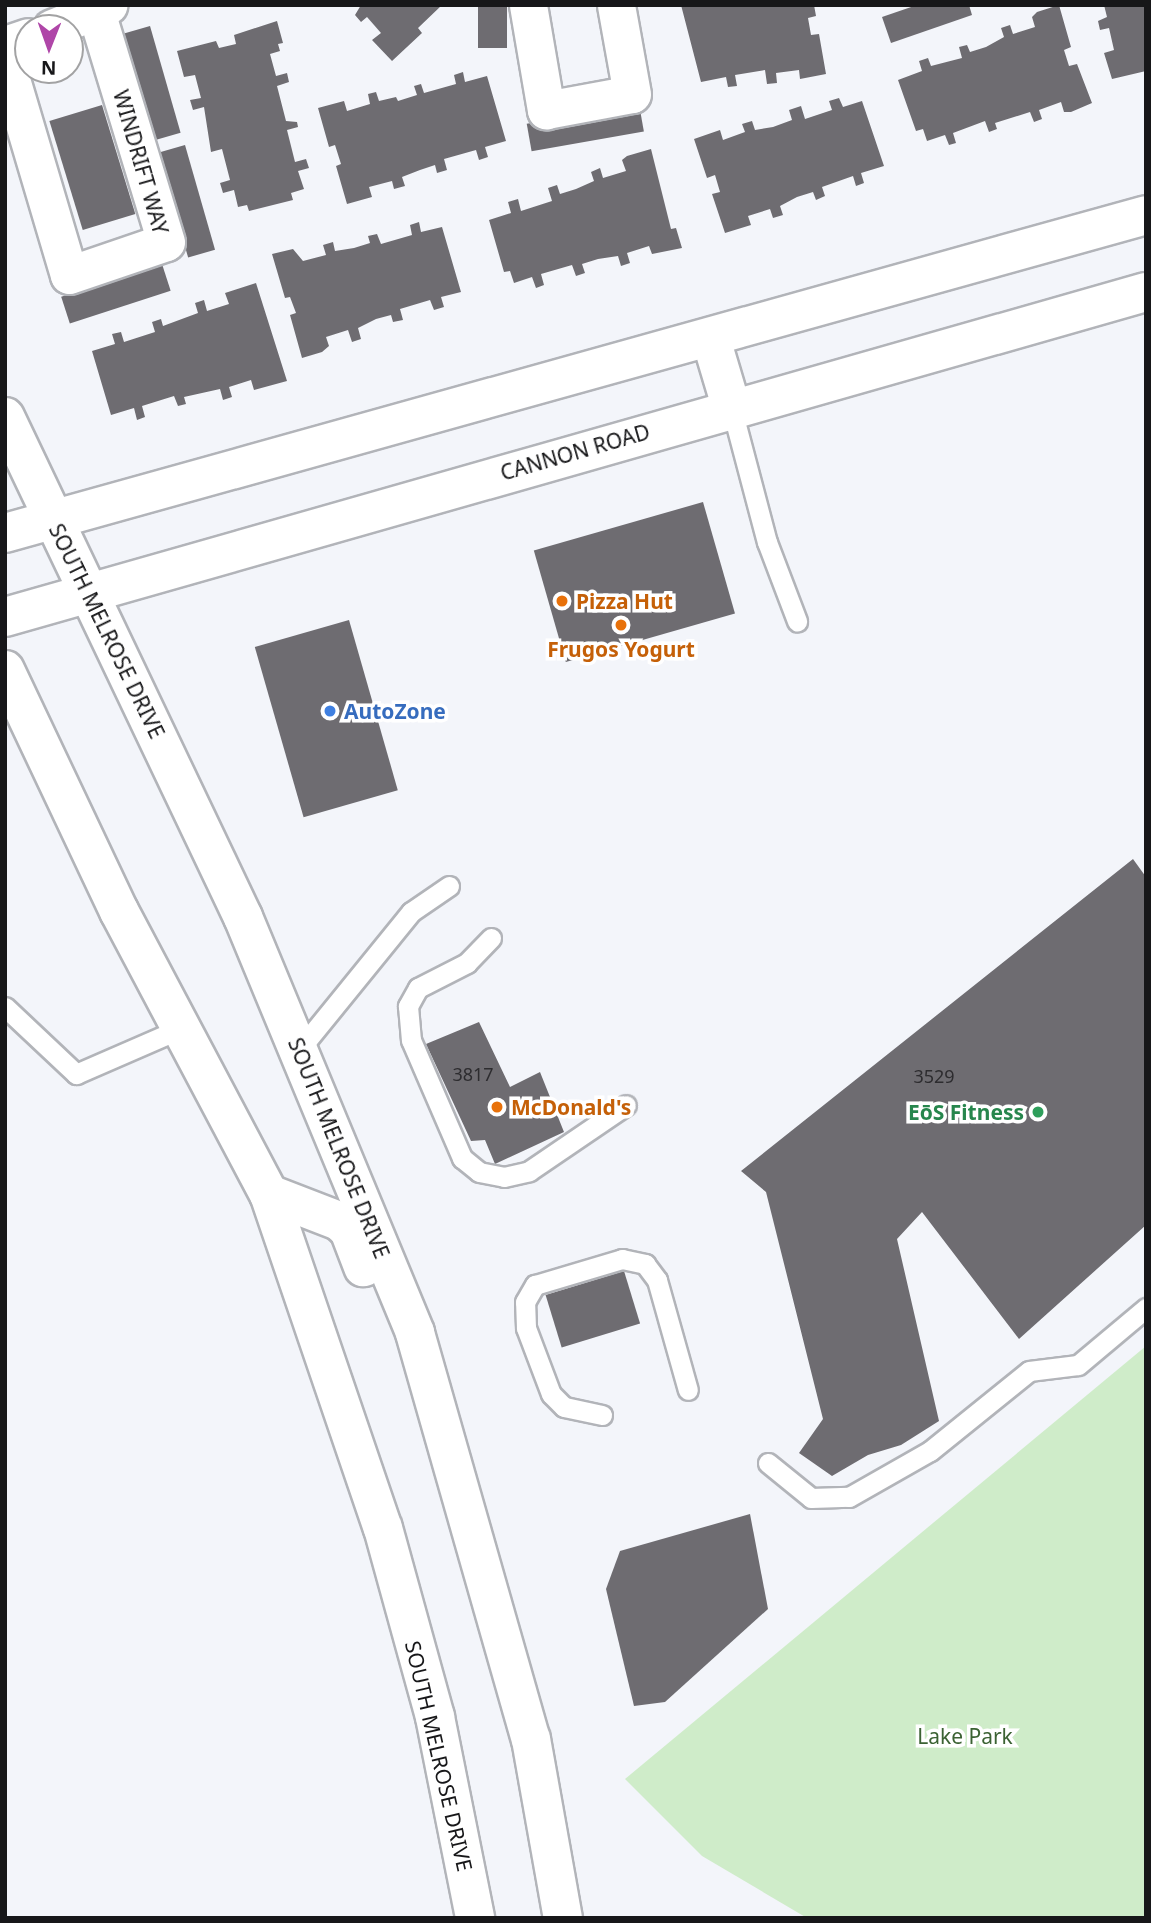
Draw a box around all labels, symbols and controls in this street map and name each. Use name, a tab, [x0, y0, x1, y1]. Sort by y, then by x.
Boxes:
north arrow	[14, 14, 84, 84]
text: N	[41, 55, 57, 81]
street label: WINDRIFT WAY	[108, 87, 174, 237]
street label: CANNON ROAD	[497, 419, 653, 485]
street label: SOUTH MELROSE DRIVE	[44, 520, 170, 742]
place label: Pizza Hut	[576, 588, 673, 614]
marker: Pizza Hut	[554, 593, 570, 609]
marker: Frugos Yogurt	[613, 617, 629, 633]
place label: Frugos Yogurt	[547, 636, 695, 662]
place label: AutoZone	[344, 698, 446, 724]
marker: AutoZone	[322, 703, 338, 719]
street label: SOUTH MELROSE DRIVE	[283, 1034, 395, 1262]
house number: 3817	[452, 1063, 494, 1085]
house number: 3529	[913, 1065, 955, 1087]
place label: McDonald's	[511, 1094, 631, 1120]
marker: McDonald's	[489, 1099, 505, 1115]
place label: EōS Fitness	[908, 1099, 1024, 1125]
marker: EōS Fitness	[1030, 1104, 1046, 1120]
street label: SOUTH MELROSE DRIVE	[400, 1638, 478, 1874]
park label: Lake Park	[917, 1723, 1013, 1749]

